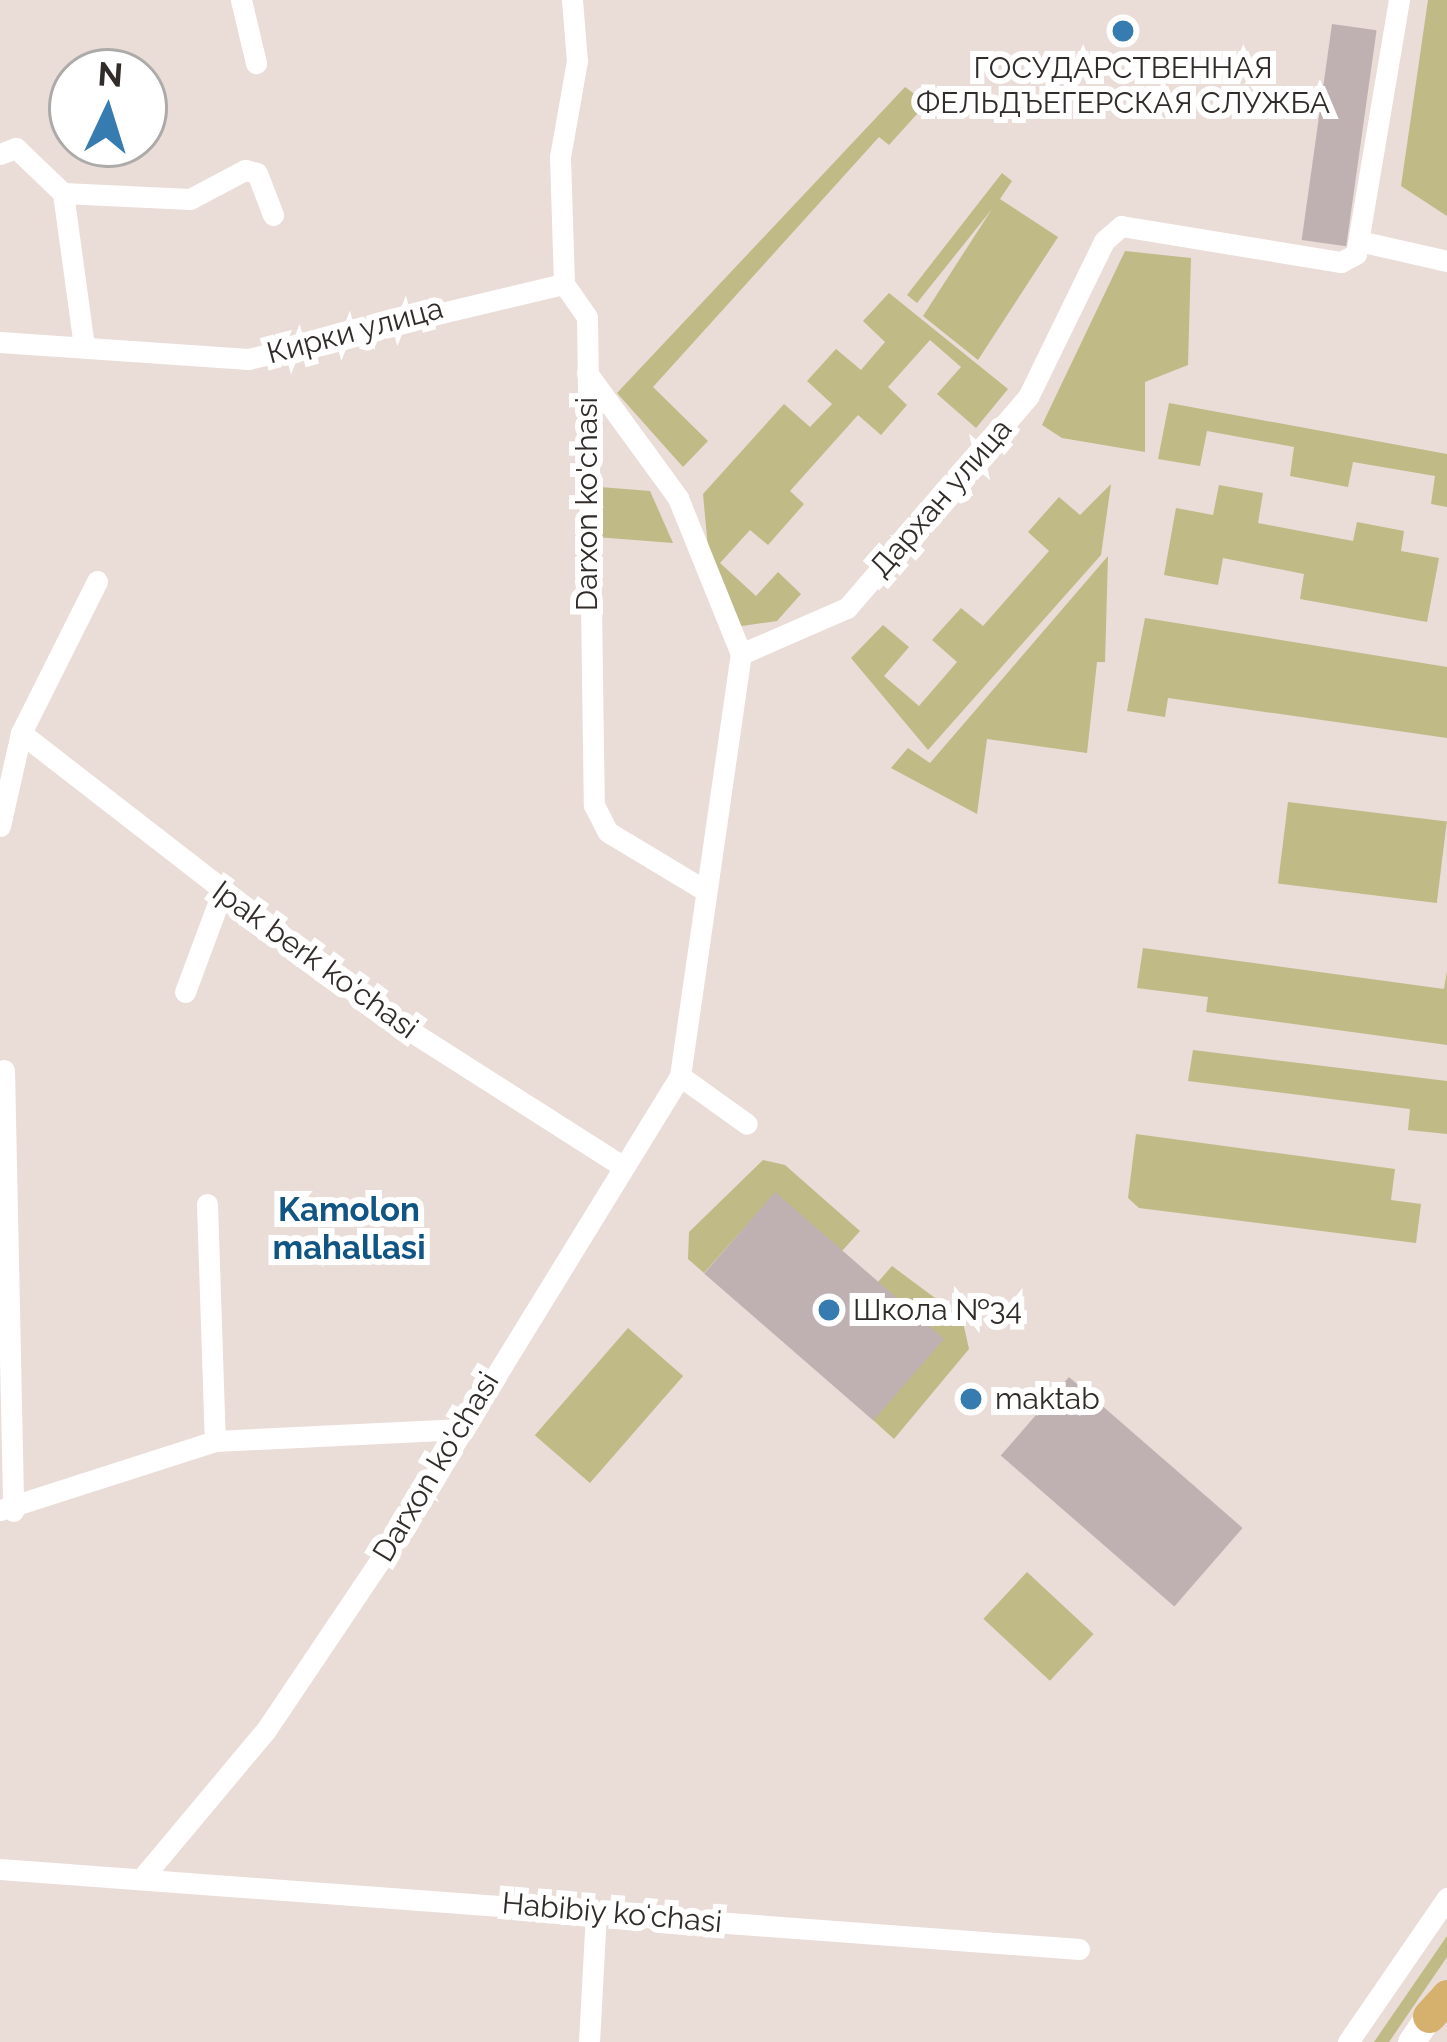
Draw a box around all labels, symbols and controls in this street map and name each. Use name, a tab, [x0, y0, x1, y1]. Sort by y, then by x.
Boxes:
marker: ГОСУДАРСТВЕННАЯ ФЕЛЬДЪЕГЕРСКАЯ СЛУЖБА	[1110, 18, 1136, 44]
north arrow	[48, 48, 168, 168]
place label: ГОСУДАРСТВЕННАЯ ФЕЛЬДЪЕГЕРСКАЯ СЛУЖБА	[916, 50, 1330, 121]
text: N	[96, 54, 124, 95]
street label: Кирки улица	[263, 290, 447, 372]
street label: Darxon ko'chasi	[569, 397, 605, 611]
street label: Дархан улица	[862, 411, 1020, 585]
street label: Ipak berk ko'chasi	[205, 874, 425, 1046]
district label: Kamolon mahallasi	[272, 1190, 426, 1268]
place label: Школа №34	[853, 1292, 1022, 1328]
marker: Школа №34	[816, 1297, 842, 1323]
street label: Darxon ko'chasi	[365, 1366, 507, 1568]
place label: maktab	[995, 1381, 1100, 1417]
marker: maktab	[958, 1386, 984, 1412]
street label: Habibiy koʻchasi	[500, 1885, 724, 1941]

